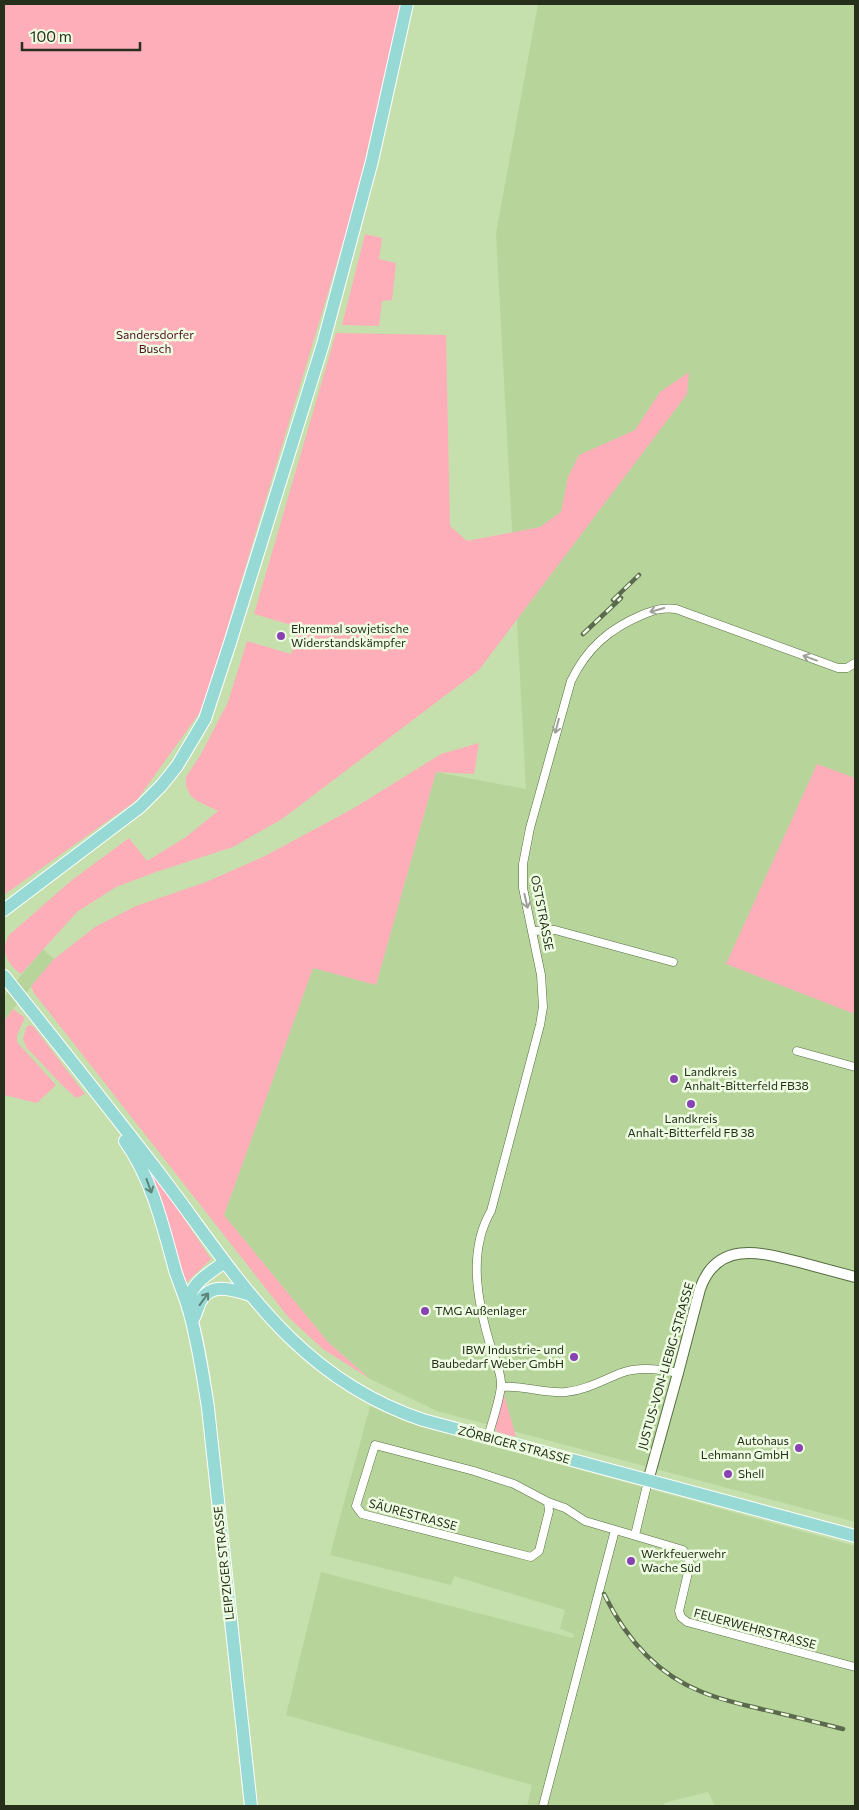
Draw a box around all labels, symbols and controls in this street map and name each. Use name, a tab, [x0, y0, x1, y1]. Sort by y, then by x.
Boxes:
scale bar	[22, 20, 140, 52]
text: 100 m	[30, 27, 72, 45]
park label: Sandersdorfer Busch	[116, 327, 194, 355]
one-way arrow	[649, 605, 665, 615]
place label: Ehrenmal sowjetische Widerstandskämpfer	[291, 621, 409, 649]
marker: Ehrenmal sowjetische Widerstandskämpfer	[275, 630, 287, 642]
one-way arrow	[803, 653, 819, 662]
one-way arrow	[552, 717, 562, 733]
street label: OSTSTRASSE	[529, 874, 557, 952]
one-way arrow	[522, 892, 531, 908]
place label: Landkreis Anhalt-Bitterfeld FB38	[684, 1064, 809, 1092]
marker: Landkreis Anhalt-Bitterfeld FB38	[668, 1073, 680, 1085]
marker: Landkreis Anhalt-Bitterfeld FB 38	[685, 1098, 697, 1110]
place label: Landkreis Anhalt-Bitterfeld FB 38	[627, 1111, 755, 1139]
one-way arrow	[145, 1178, 154, 1194]
street label: JUSTUS-VON-LIEBIG-STRASSE	[634, 1280, 697, 1451]
one-way arrow	[199, 1292, 209, 1306]
place label: TMG Außenlager	[435, 1303, 527, 1317]
marker: TMG Außenlager	[419, 1305, 431, 1317]
place label: IBW Industrie- und Baubedarf Weber GmbH	[431, 1342, 564, 1370]
marker: IBW Industrie- und Baubedarf Weber GmbH	[568, 1351, 580, 1363]
street label: ZÖRBIGER STRASSE	[457, 1422, 572, 1466]
place label: Autohaus Lehmann GmbH	[701, 1433, 789, 1461]
marker: Autohaus Lehmann GmbH	[793, 1442, 805, 1454]
place label: Shell	[738, 1466, 764, 1480]
marker: Shell	[722, 1468, 734, 1480]
street label: SÄURESTRASSE	[368, 1495, 459, 1533]
street label: LEIPZIGER STRASSE	[210, 1505, 236, 1621]
place label: Werkfeuerwehr Wache Süd	[641, 1546, 726, 1574]
marker: Werkfeuerwehr Wache Süd	[625, 1555, 637, 1567]
street label: FEUERWEHRSTRASSE	[692, 1605, 818, 1651]

